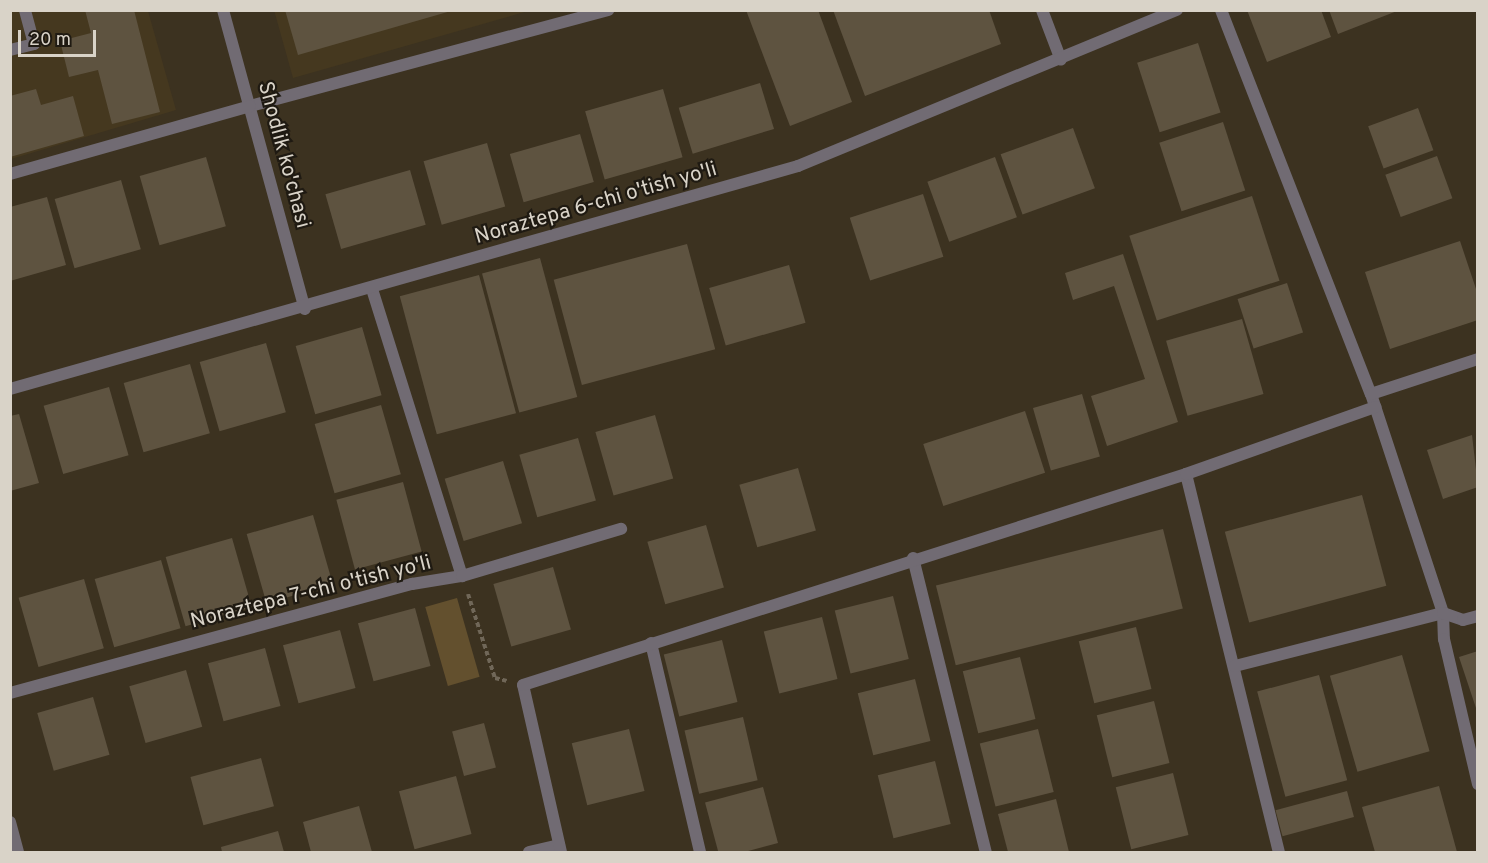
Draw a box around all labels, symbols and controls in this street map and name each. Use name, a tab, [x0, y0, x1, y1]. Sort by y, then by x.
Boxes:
scale bar	[21, 18, 99, 56]
text: 20 m	[29, 29, 71, 52]
street label: Shodlik ko'chasi	[251, 79, 315, 231]
street label: Noraztepa 6-chi o'tish yo'li	[472, 157, 720, 251]
street label: Noraztepa 7-chi o'tish yo'li	[188, 551, 434, 635]

